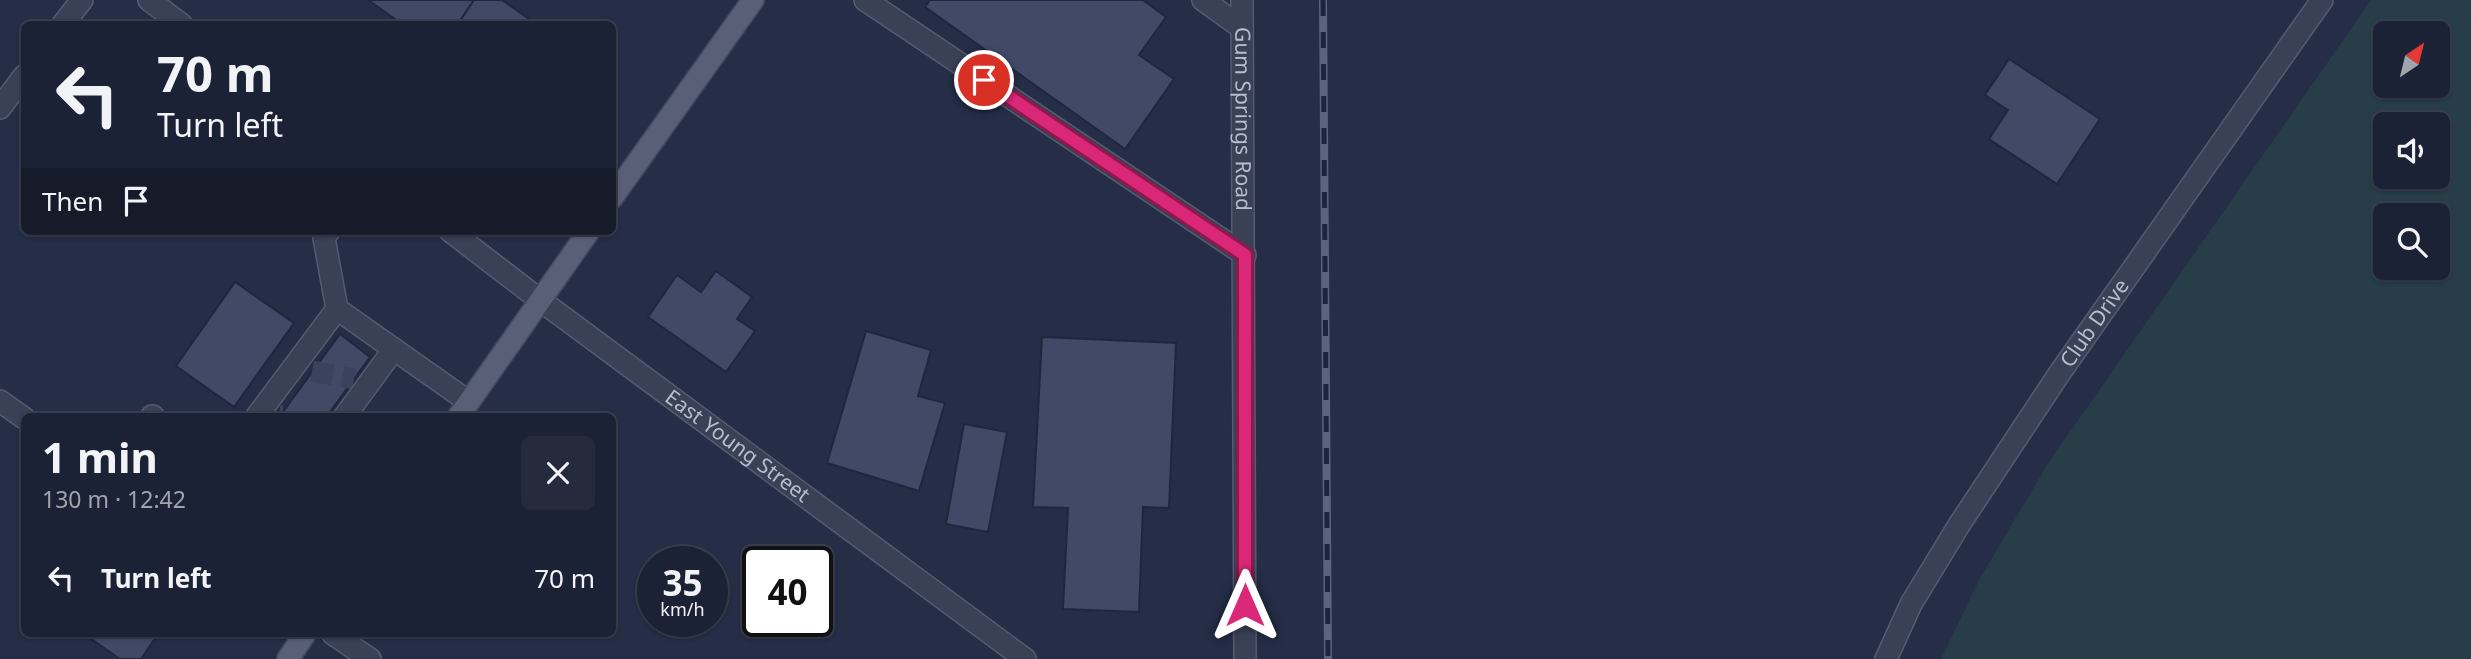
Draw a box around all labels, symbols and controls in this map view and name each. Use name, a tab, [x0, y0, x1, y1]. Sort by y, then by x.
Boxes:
north arrow	[2373, 21, 2450, 98]
map controls	[2373, 21, 2450, 280]
street label: Gum Springs Road	[1229, 27, 1258, 211]
text: 70 m	[157, 40, 274, 106]
icon: left	[42, 49, 133, 140]
pin	[954, 50, 1014, 110]
icon: arrive	[965, 61, 1003, 99]
text: Turn left	[157, 103, 283, 146]
button: sound	[2373, 112, 2450, 189]
icon: arrive	[117, 182, 155, 220]
text: Then	[42, 183, 103, 219]
button: search	[2373, 203, 2450, 280]
street label: Club Drive	[2053, 273, 2135, 372]
street label: East Young Street	[660, 383, 816, 508]
text: 1 min	[42, 428, 158, 485]
button: close	[521, 436, 595, 510]
text: 130 m · 12:42	[42, 483, 186, 515]
speed limit sign: 40	[742, 546, 833, 637]
icon: left	[42, 559, 80, 597]
text: 35	[662, 559, 703, 606]
text: Turn left	[101, 560, 212, 596]
text: 70 m	[534, 560, 595, 596]
position arrow	[1208, 568, 1282, 642]
text: km/h	[660, 597, 705, 621]

